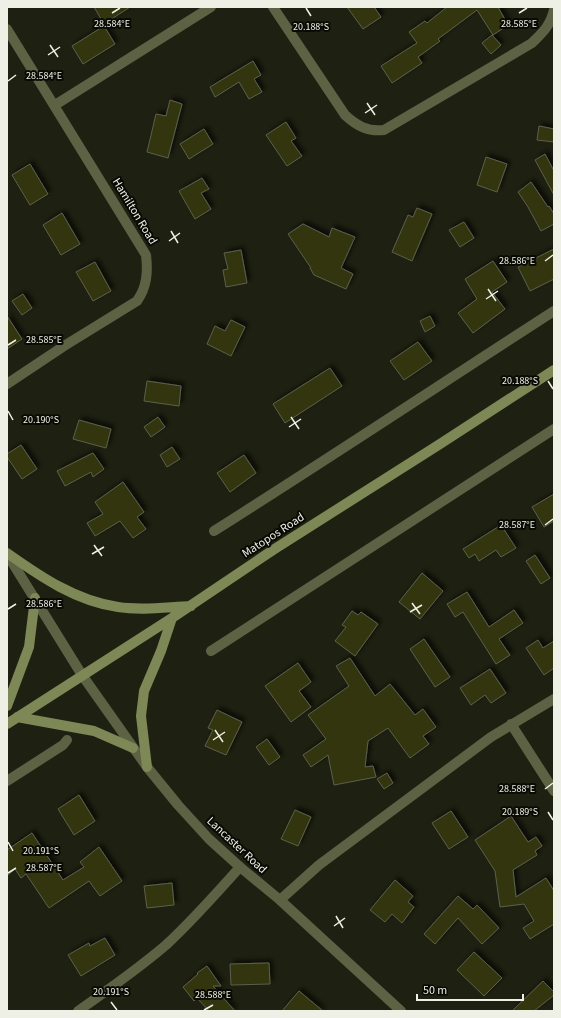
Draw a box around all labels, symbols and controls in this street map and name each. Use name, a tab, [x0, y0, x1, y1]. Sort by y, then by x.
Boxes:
text: 28.584°E	[94, 17, 130, 31]
text: 28.585°E	[501, 17, 537, 31]
text: 20.188°S	[293, 20, 329, 34]
text: 28.584°E	[26, 69, 62, 83]
street label: Hamilton Road	[108, 175, 161, 248]
text: 28.586°E	[499, 254, 535, 268]
text: 28.585°E	[26, 333, 62, 347]
text: 20.188°S	[502, 374, 538, 388]
text: 20.190°S	[23, 413, 59, 427]
street label: Matopos Road	[239, 509, 308, 562]
text: 28.587°E	[499, 518, 535, 532]
text: 28.586°E	[26, 597, 62, 611]
text: 28.588°E	[499, 782, 535, 796]
text: 20.189°S	[502, 805, 538, 819]
street label: Lancaster Road	[203, 813, 271, 878]
text: 20.191°S	[23, 844, 59, 858]
text: 28.587°E	[26, 861, 62, 875]
scale bar	[417, 976, 523, 1002]
text: 50 m	[423, 982, 447, 999]
text: 20.191°S	[93, 985, 129, 999]
text: 28.588°E	[195, 988, 231, 1002]

